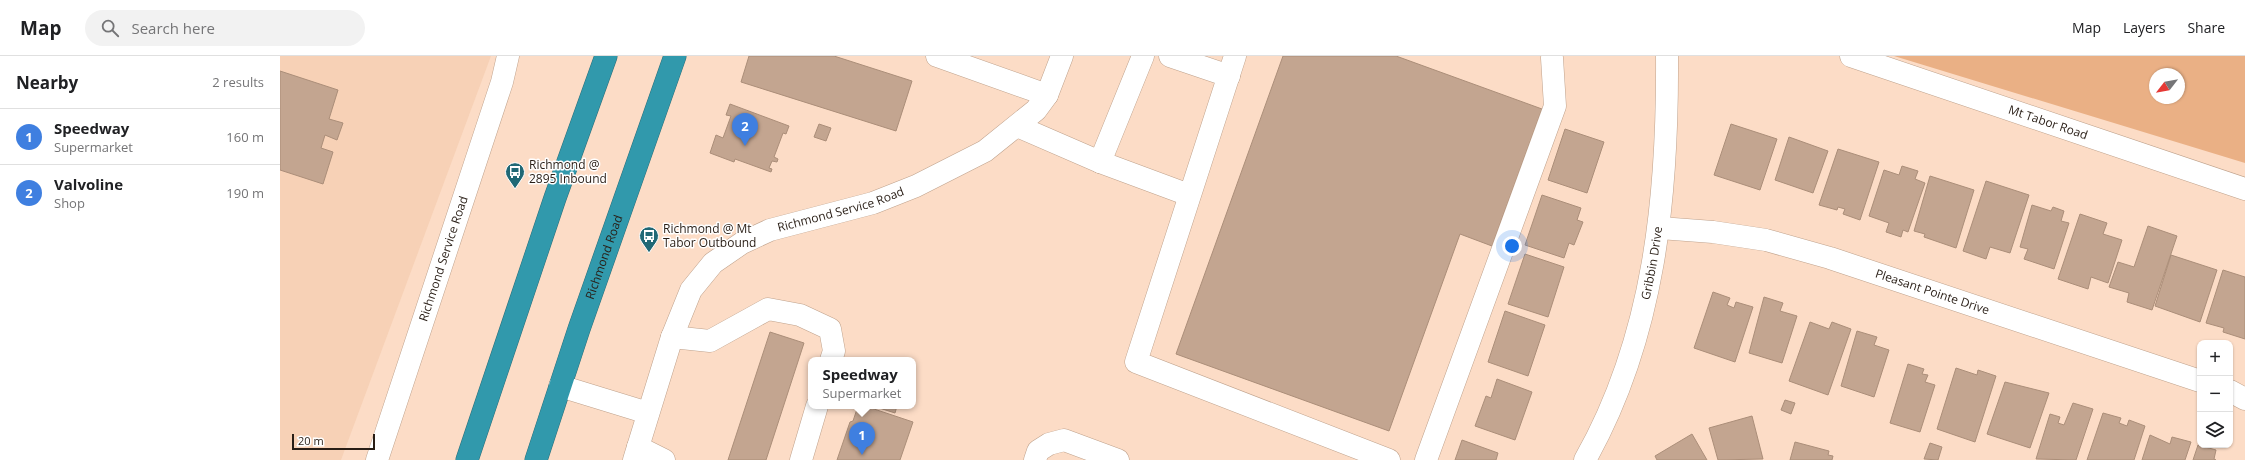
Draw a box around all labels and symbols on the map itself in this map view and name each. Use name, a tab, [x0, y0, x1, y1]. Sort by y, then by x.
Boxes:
north arrow	[2149, 68, 2185, 104]
street label: Mt Tabor Road	[2006, 101, 2090, 143]
pin: 2	[732, 113, 758, 146]
place label: Richmond @ 2895 Inbound	[529, 156, 607, 187]
bus stop icon: Richmond @ 2895 Inbound	[504, 161, 526, 189]
street label: Richmond Service Road	[775, 183, 906, 236]
street label: Richmond Service Road	[414, 194, 472, 324]
street label: Richmond Road	[581, 213, 626, 302]
place label: Richmond @ Mt Tabor Outbound	[663, 220, 756, 251]
bus stop icon: Richmond @ Mt Tabor Outbound	[638, 225, 660, 253]
street label: Gribbin Drive	[1637, 225, 1666, 301]
your location	[1502, 236, 1522, 256]
street label: Pleasant Pointe Drive	[1873, 265, 1992, 318]
pin: 1	[849, 422, 875, 455]
scale bar	[292, 432, 375, 451]

